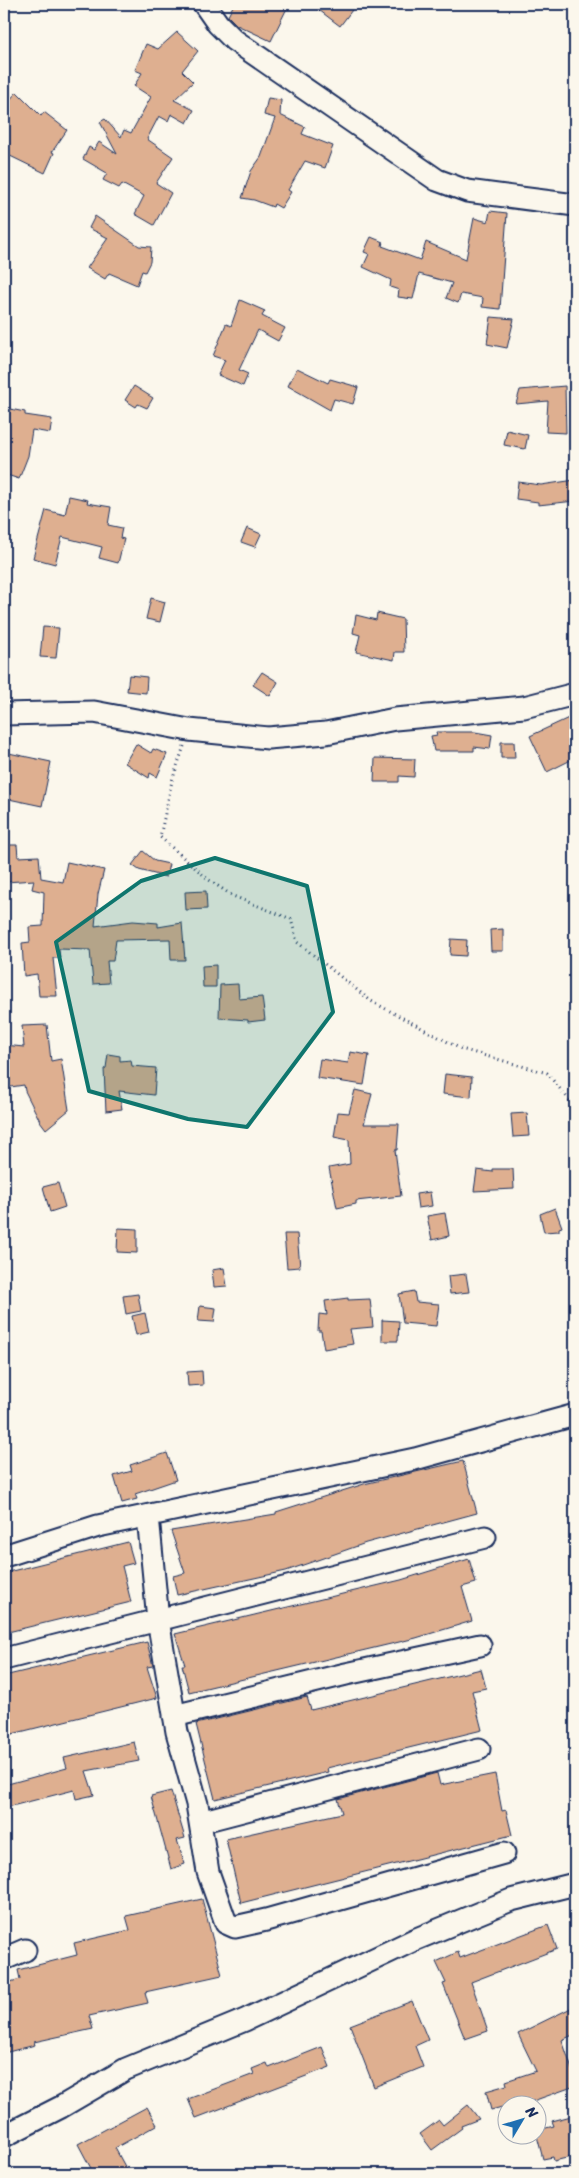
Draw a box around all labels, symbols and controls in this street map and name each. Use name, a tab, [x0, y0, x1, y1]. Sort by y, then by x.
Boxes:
north arrow	[496, 2096, 546, 2146]
text: N	[518, 2100, 545, 2124]

